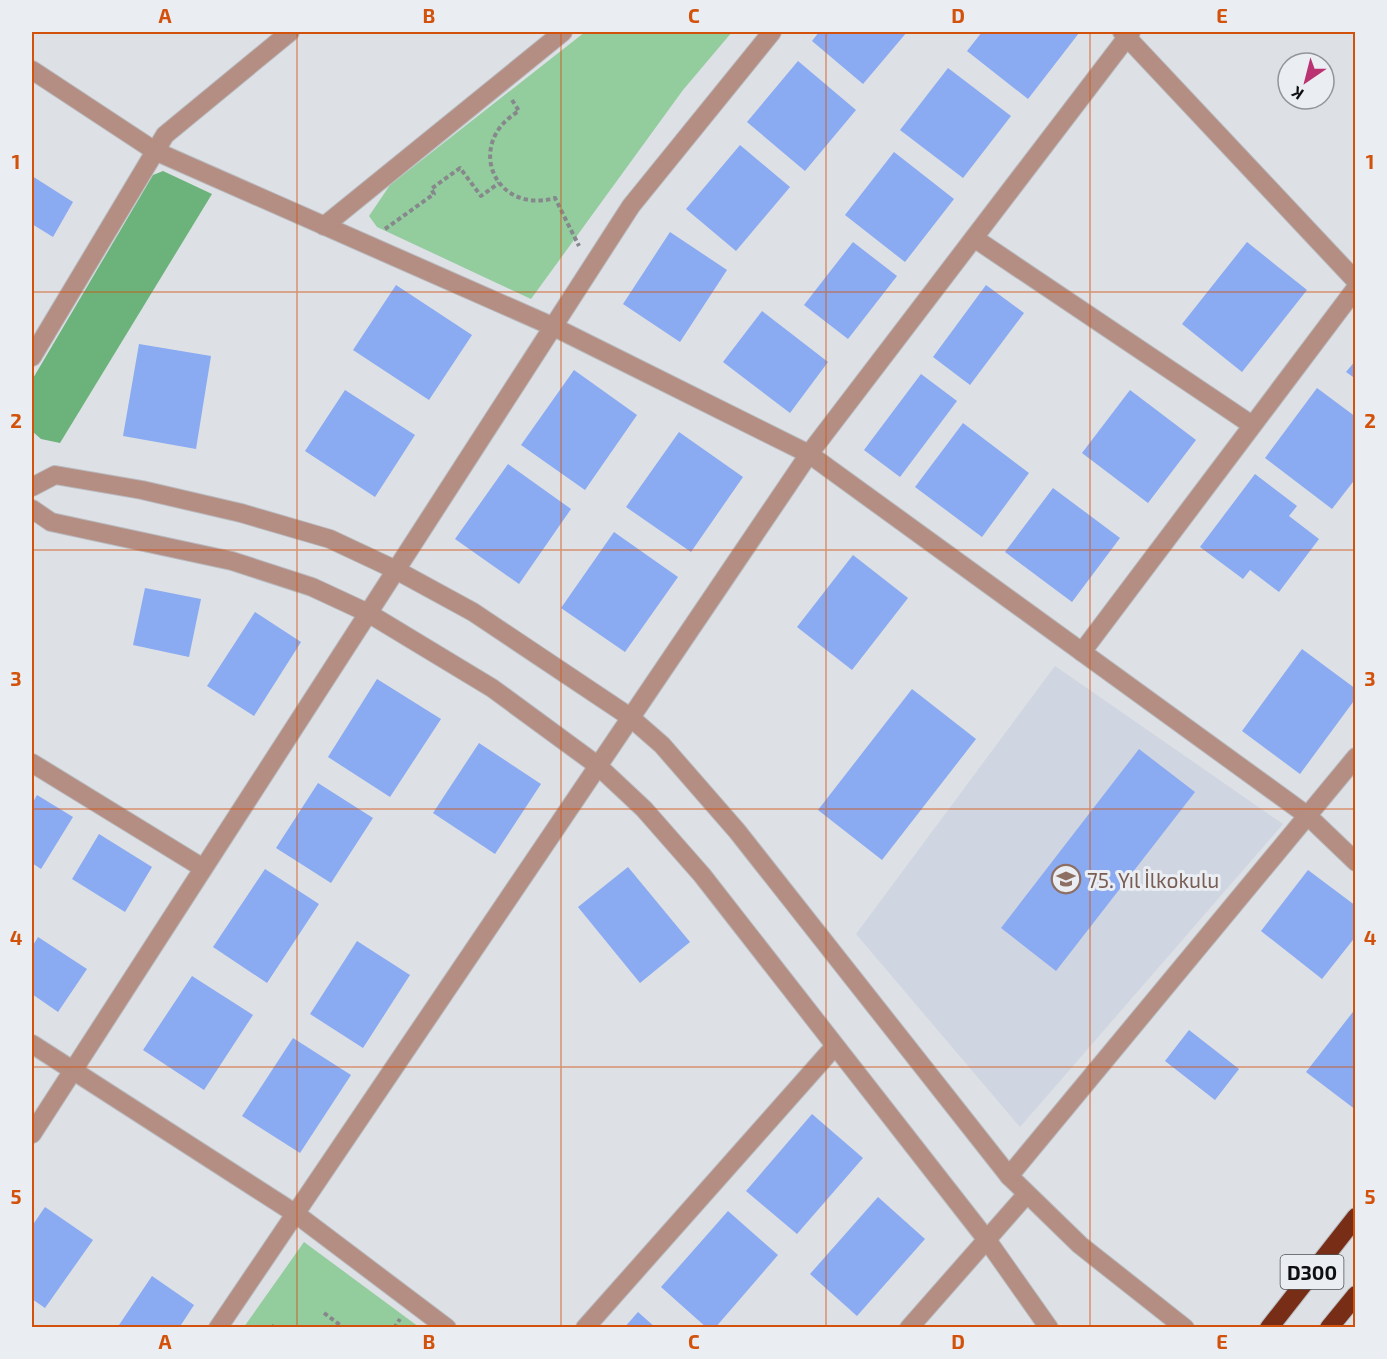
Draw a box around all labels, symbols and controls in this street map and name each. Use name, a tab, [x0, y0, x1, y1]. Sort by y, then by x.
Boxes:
text: A	[158, 3, 172, 27]
text: B	[423, 3, 435, 27]
text: C	[688, 3, 700, 27]
text: D	[951, 3, 965, 27]
text: E	[1216, 3, 1228, 27]
north arrow	[1276, 51, 1336, 111]
text: K	[1287, 83, 1307, 104]
text: 1	[12, 149, 20, 173]
text: 1	[1366, 149, 1374, 173]
text: 2	[10, 408, 22, 432]
text: 2	[1364, 408, 1376, 432]
text: 3	[10, 666, 22, 690]
text: 3	[1364, 666, 1376, 690]
school or university icon: 75. Yıl İlkokulu	[1050, 863, 1082, 895]
place label: 75. Yıl İlkokulu	[1087, 867, 1219, 892]
text: 4	[10, 925, 23, 949]
text: 4	[1364, 925, 1377, 949]
text: 5	[10, 1184, 22, 1208]
text: 5	[1364, 1184, 1376, 1208]
road number: D300	[1280, 1255, 1344, 1289]
text: A	[158, 1329, 172, 1353]
text: B	[423, 1329, 435, 1353]
text: C	[688, 1329, 700, 1353]
text: D	[951, 1329, 965, 1353]
text: E	[1216, 1329, 1228, 1353]

